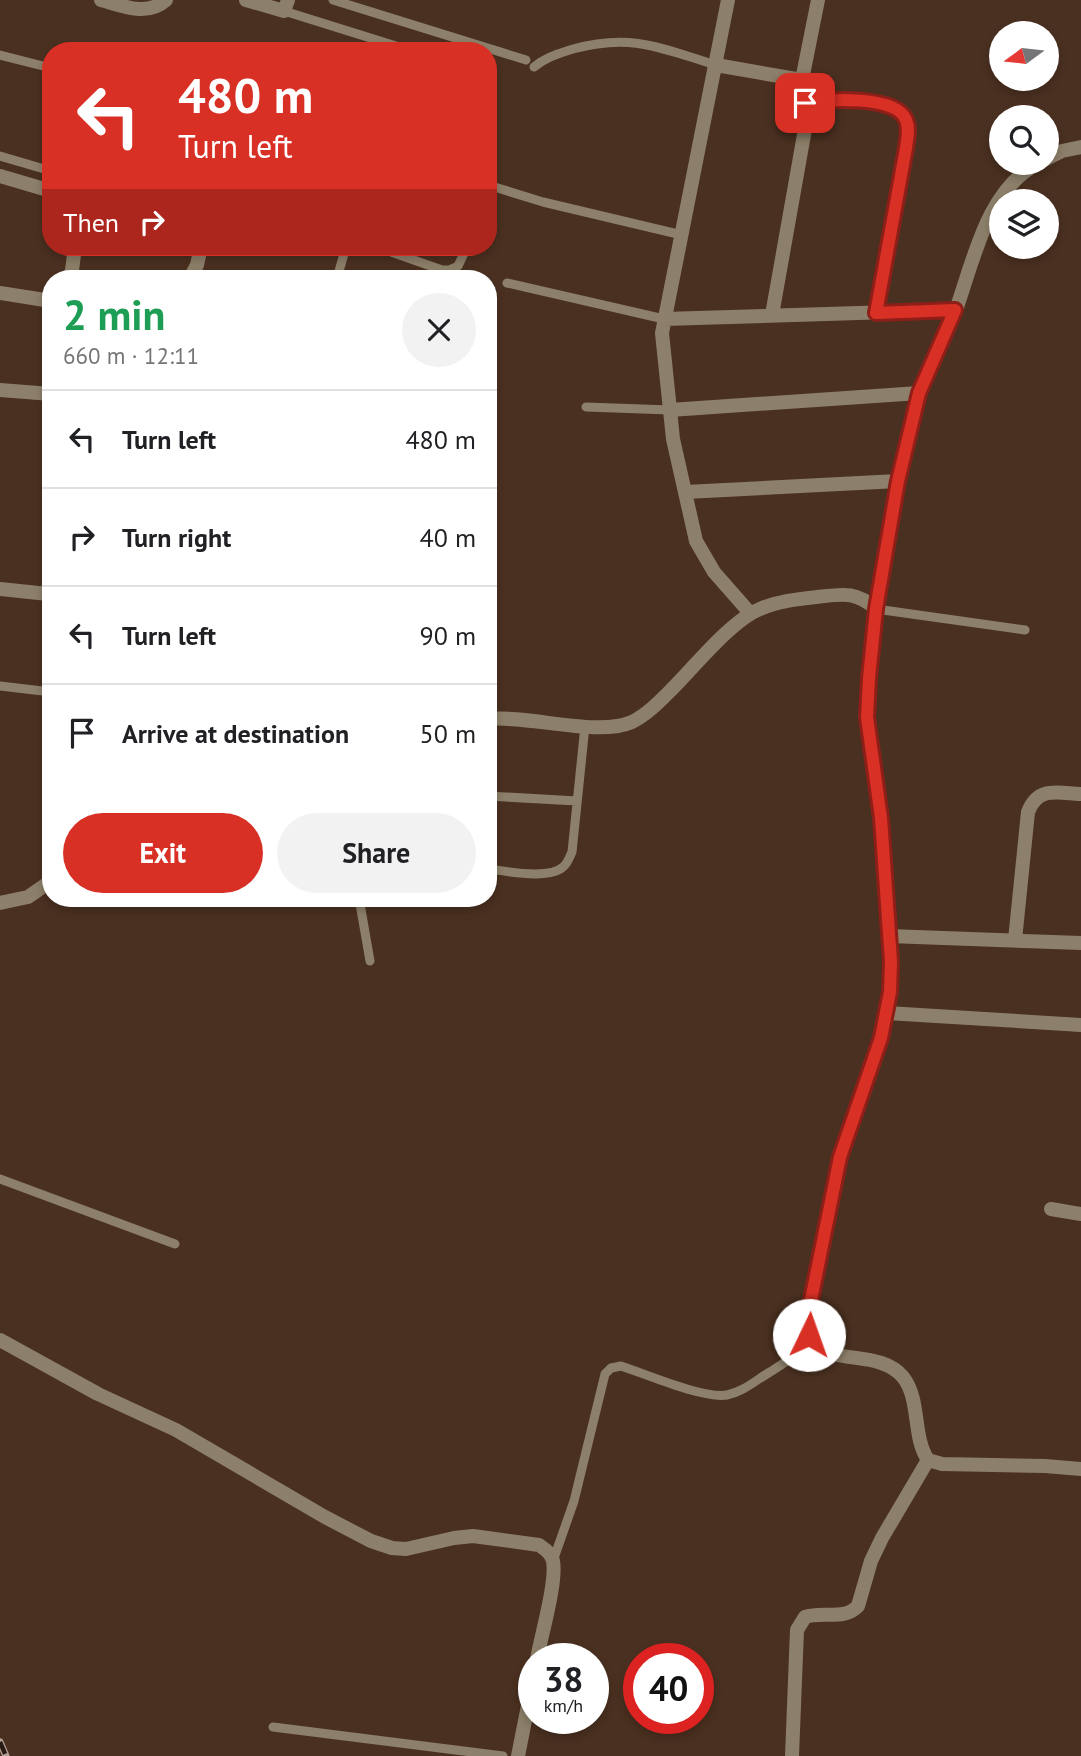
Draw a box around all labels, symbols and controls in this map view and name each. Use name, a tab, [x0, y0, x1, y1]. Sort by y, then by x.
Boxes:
north arrow	[989, 21, 1059, 91]
map controls	[989, 21, 1059, 259]
text: 480 m	[178, 63, 313, 127]
icon: left	[63, 70, 154, 161]
pin	[775, 73, 835, 133]
icon: arrive	[786, 84, 824, 122]
button: search	[989, 105, 1059, 175]
text: Turn left	[178, 125, 293, 167]
button: layers	[989, 189, 1059, 259]
icon: right	[133, 203, 171, 241]
text: Then	[63, 206, 119, 239]
text: 2 min	[63, 287, 165, 342]
button: close	[402, 293, 476, 367]
text: 660 m · 12:11	[63, 341, 199, 370]
icon: left	[63, 420, 101, 458]
text: Turn left	[122, 423, 216, 456]
text: 480 m	[405, 423, 476, 456]
icon: right	[63, 518, 101, 556]
text: Turn right	[122, 521, 231, 554]
text: 40 m	[420, 521, 476, 554]
icon: left	[63, 616, 101, 654]
text: Turn left	[122, 619, 216, 652]
text: 90 m	[420, 619, 476, 652]
icon: arrive	[63, 714, 101, 752]
text: Arrive at destination	[122, 717, 349, 750]
text: 50 m	[420, 717, 476, 750]
button: Exit	[63, 813, 263, 893]
button: Share	[277, 813, 476, 893]
position arrow	[772, 1298, 846, 1372]
speed limit sign: 40	[623, 1643, 714, 1734]
text: 38	[544, 1656, 583, 1702]
text: km/h	[544, 1694, 583, 1717]

